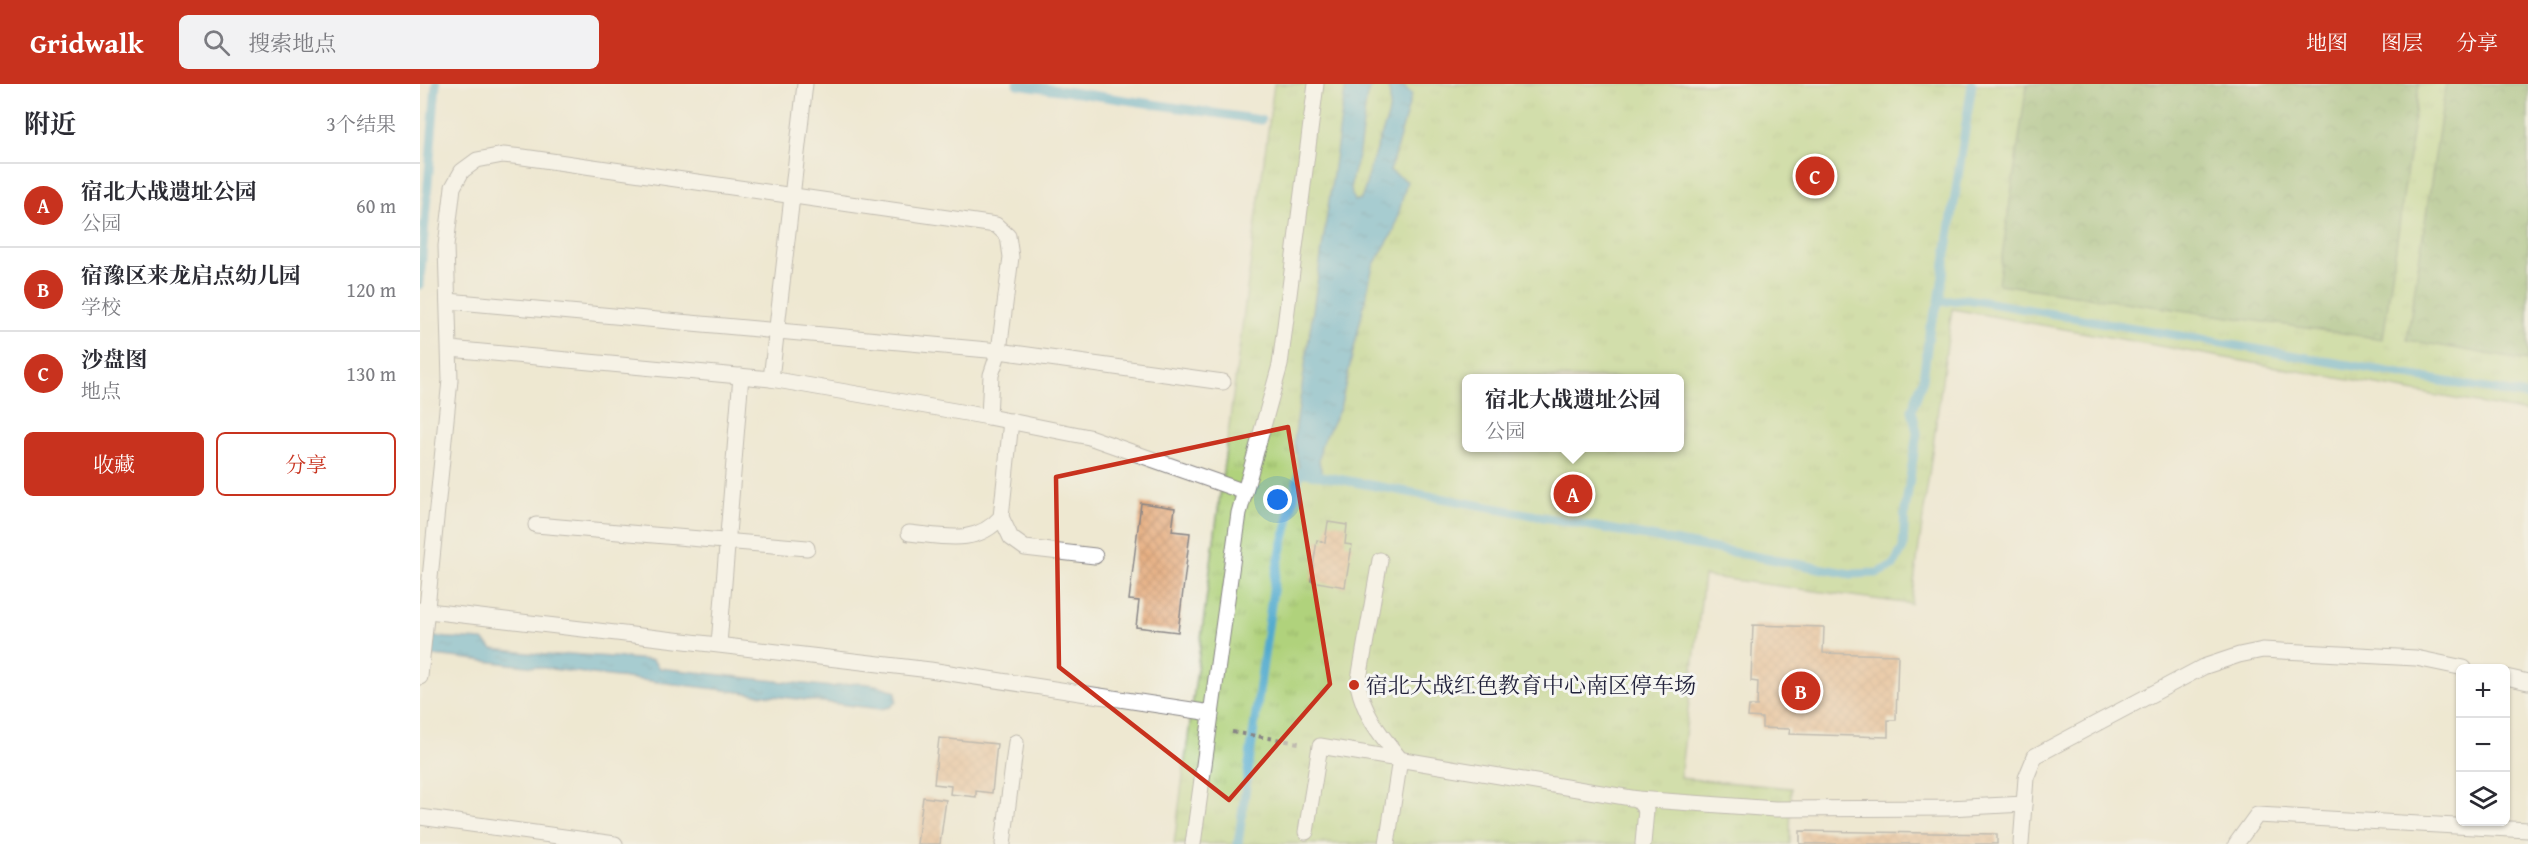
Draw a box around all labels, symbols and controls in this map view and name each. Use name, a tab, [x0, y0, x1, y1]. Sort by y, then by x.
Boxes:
search box	[179, 15, 599, 69]
text: Gridwalk	[30, 22, 143, 63]
icon: search	[200, 26, 233, 59]
text: 搜索地点	[248, 27, 336, 59]
text: 地图	[2306, 27, 2348, 58]
text: 图层	[2381, 27, 2423, 58]
text: 分享	[2456, 27, 2498, 58]
text: 附近	[24, 104, 76, 143]
text: 3个结果	[326, 109, 396, 138]
pin: C	[1796, 154, 1834, 199]
text: 宿北大战遗址公园	[81, 175, 257, 207]
text: A	[37, 191, 50, 220]
text: 60 m	[356, 191, 396, 220]
text: 公园	[81, 208, 121, 237]
text: 宿豫区来龙启点幼儿园	[81, 259, 301, 291]
text: B	[37, 275, 50, 304]
text: 120 m	[346, 275, 396, 304]
text: 学校	[81, 292, 121, 321]
text: 沙盘图	[81, 343, 147, 375]
text: C	[38, 359, 49, 388]
text: 130 m	[346, 359, 396, 388]
popup	[1462, 374, 1684, 452]
text: 地点	[81, 376, 121, 405]
text: 宿北大战遗址公园	[1485, 383, 1661, 415]
text: 公园	[1485, 416, 1525, 445]
button: 收藏	[24, 432, 204, 496]
button: 分享	[216, 432, 396, 496]
pin: A	[1554, 472, 1592, 516]
your location	[1263, 485, 1292, 514]
map controls	[2456, 664, 2510, 826]
button: +	[2456, 664, 2510, 718]
pin: B	[1782, 668, 1820, 714]
place label: 宿北大战红色教育中心南区停车场	[1366, 669, 1696, 701]
marker: 宿北大战红色教育中心南区停车场	[1347, 678, 1361, 692]
button: −	[2456, 718, 2510, 772]
button: layers	[2456, 772, 2510, 826]

